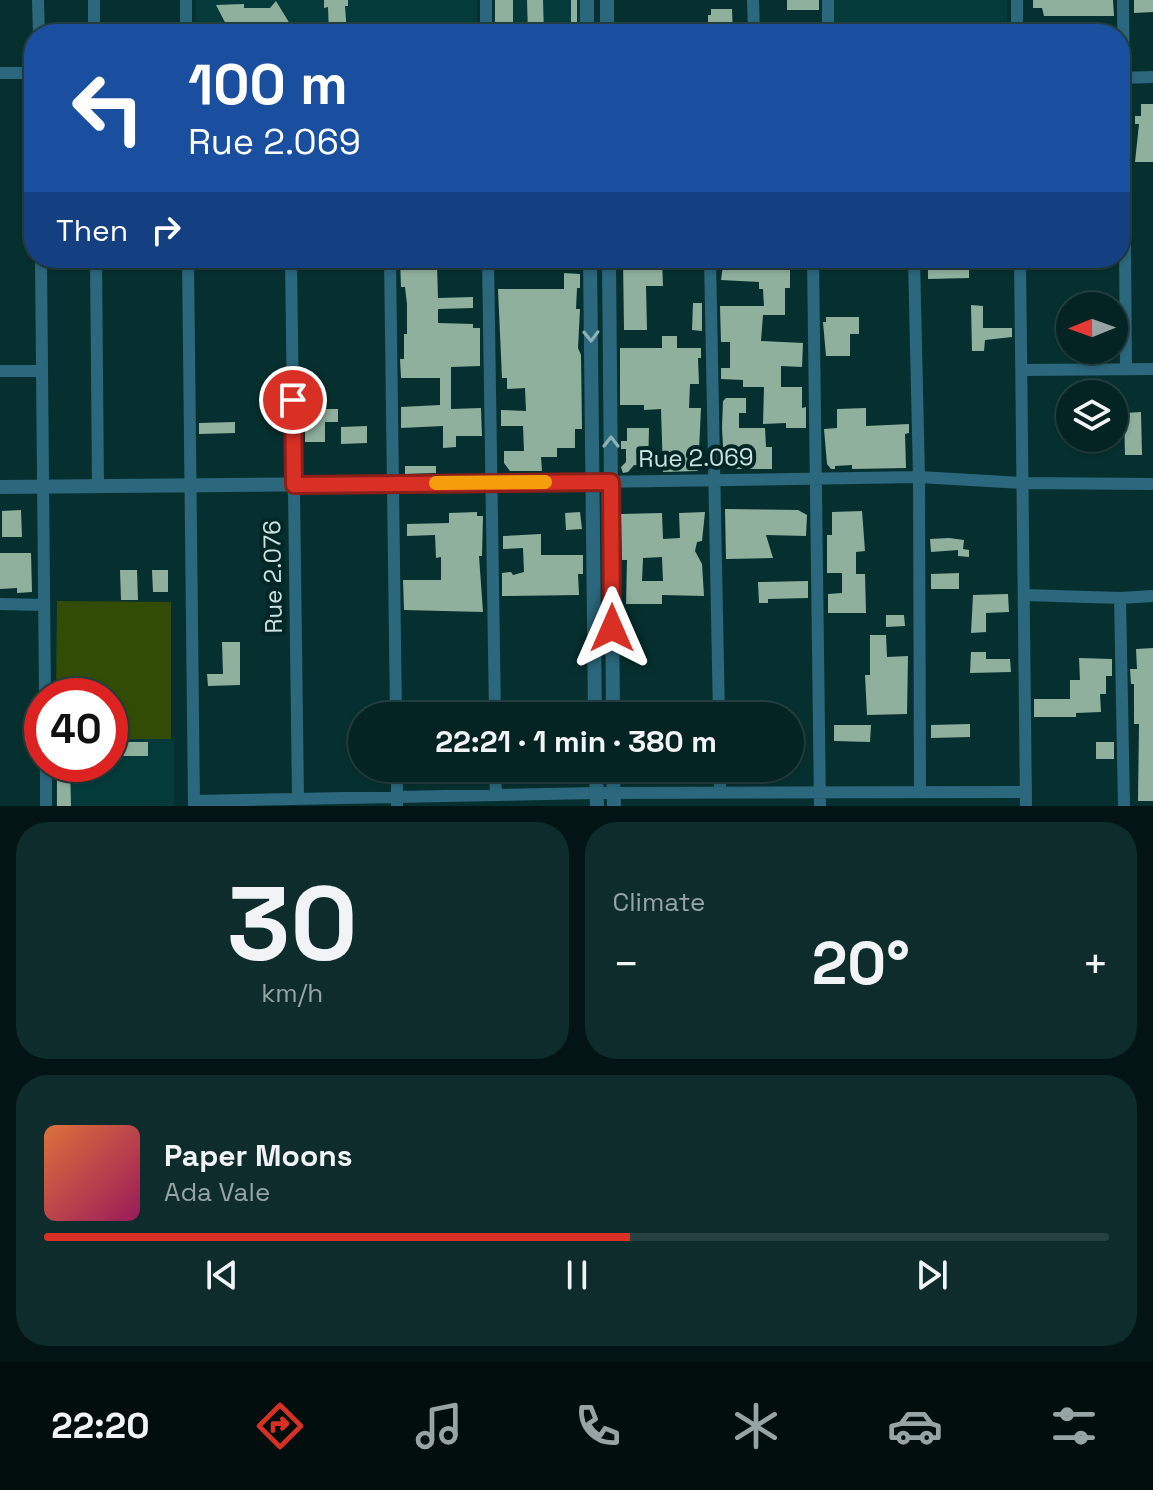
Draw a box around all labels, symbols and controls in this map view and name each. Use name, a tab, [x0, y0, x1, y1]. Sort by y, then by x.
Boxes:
text: 100 m	[188, 49, 348, 120]
icon: left	[56, 56, 160, 160]
text: Rue 2.069	[188, 119, 361, 165]
icon: right	[144, 208, 188, 252]
text: Then	[56, 211, 128, 250]
north arrow	[1056, 292, 1128, 364]
map controls	[1056, 292, 1128, 452]
one-way arrow	[582, 330, 600, 343]
pin	[259, 366, 327, 434]
icon: arrive	[271, 378, 315, 422]
button: layers	[1056, 380, 1128, 452]
one-way arrow	[602, 435, 620, 448]
street label: Rue 2.069	[638, 441, 754, 474]
street label: Rue 2.076	[256, 520, 289, 634]
position arrow	[570, 586, 654, 670]
speed limit sign: 40	[24, 678, 128, 782]
text: 22:21 · 1 min · 380 m	[435, 722, 717, 761]
text: 30	[227, 858, 358, 990]
text: Climate	[613, 885, 705, 919]
text: 20°	[812, 925, 910, 1002]
text: −	[613, 936, 640, 992]
text: +	[1082, 936, 1109, 992]
text: km/h	[261, 976, 323, 1010]
text: Paper Moons	[164, 1136, 353, 1175]
text: Ada Vale	[164, 1175, 270, 1209]
icon: previous	[200, 1253, 244, 1297]
icon: pause	[555, 1253, 599, 1297]
icon: next	[910, 1253, 954, 1297]
icon: directions	[252, 1398, 308, 1454]
icon: music	[411, 1398, 467, 1454]
icon: phone	[570, 1398, 626, 1454]
icon: climate	[728, 1398, 784, 1454]
icon: car	[887, 1398, 943, 1454]
icon: filters	[1046, 1398, 1102, 1454]
text: 22:20	[51, 1403, 150, 1449]

